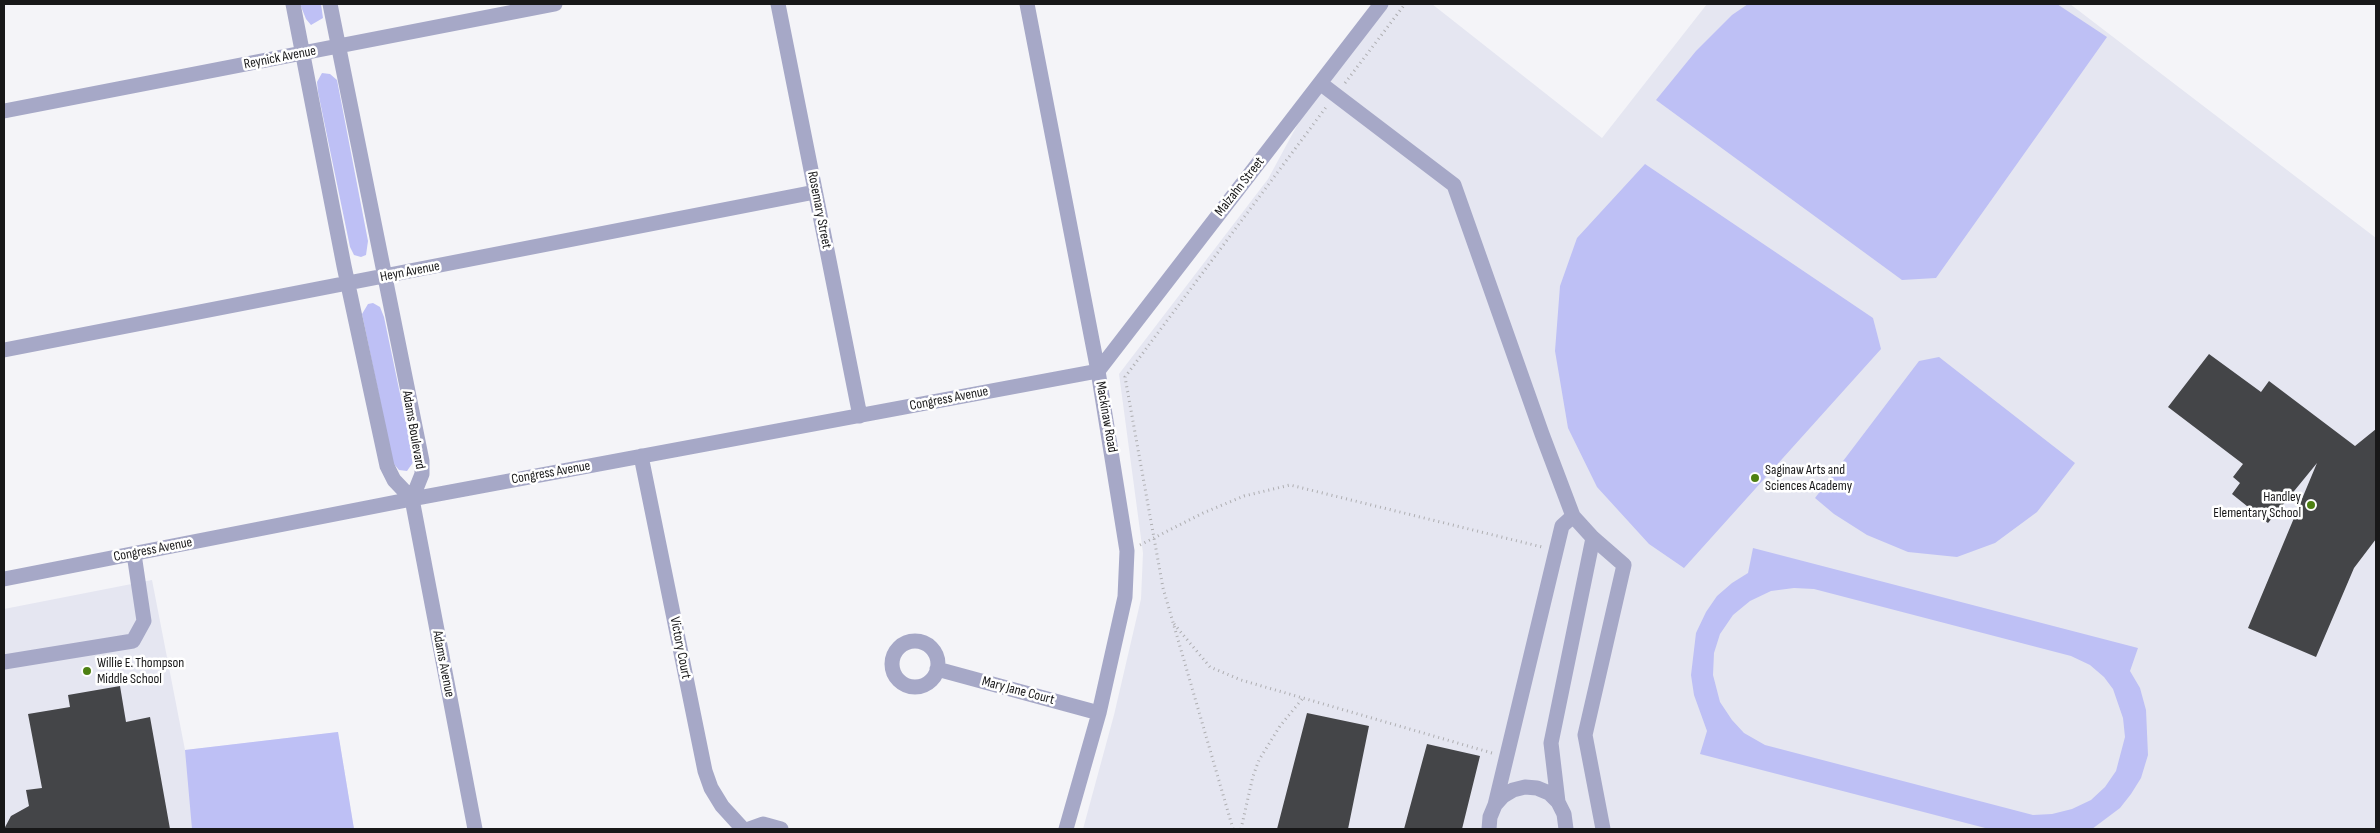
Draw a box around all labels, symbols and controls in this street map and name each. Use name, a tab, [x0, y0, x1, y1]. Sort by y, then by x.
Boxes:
street label: Reynick Avenue	[242, 43, 318, 73]
street label: Malzahn Street	[1212, 154, 1268, 220]
street label: Rosemary Street	[803, 170, 835, 250]
street label: Heyn Avenue	[379, 258, 441, 286]
street label: Mackinaw Road	[1091, 380, 1121, 454]
street label: Congress Avenue	[908, 383, 990, 415]
street label: Adams Boulevard	[398, 389, 428, 471]
street label: Congress Avenue	[510, 458, 592, 488]
place label: Saginaw Arts and Sciences Academy	[1765, 462, 1852, 494]
marker: Saginaw Arts and Sciences Academy	[1749, 472, 1761, 484]
place label: Handley Elementary School	[2213, 489, 2301, 522]
marker: Handley Elementary School	[2305, 499, 2317, 511]
street label: Congress Avenue	[112, 534, 194, 566]
street label: Victory Court	[666, 616, 694, 680]
street label: Adams Avenue	[428, 629, 458, 699]
place label: Willie E. Thompson Middle School	[97, 655, 184, 688]
marker: Willie E. Thompson Middle School	[81, 665, 93, 677]
street label: Mary Jane Court	[980, 673, 1056, 709]

